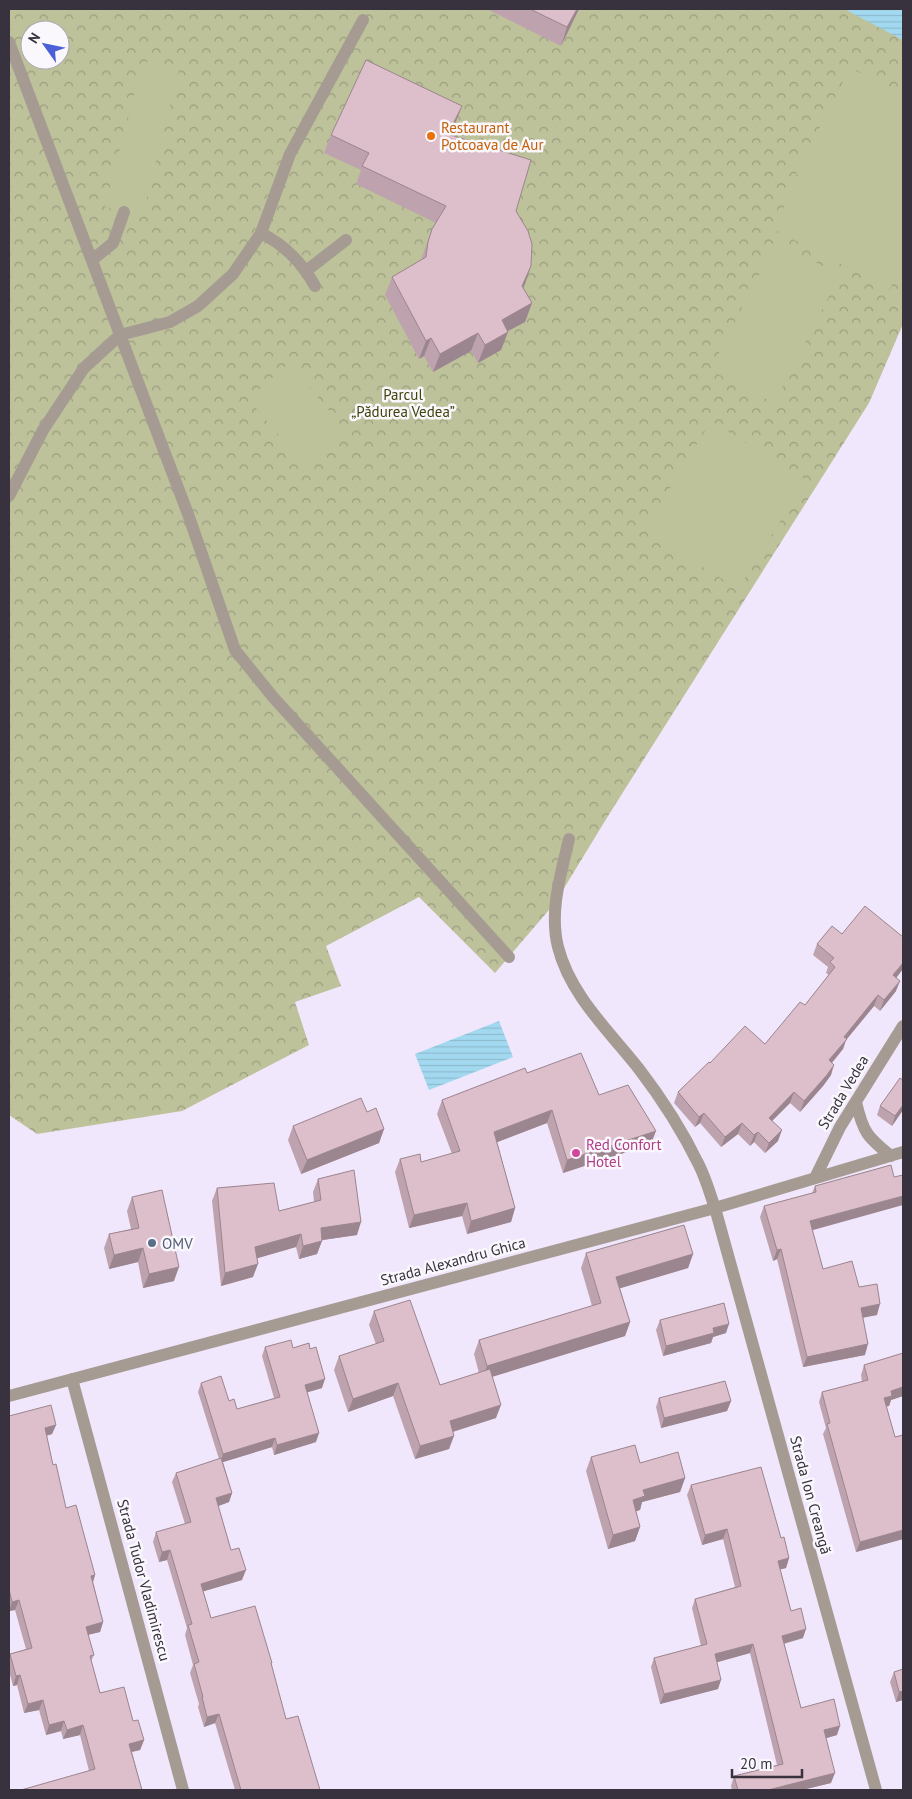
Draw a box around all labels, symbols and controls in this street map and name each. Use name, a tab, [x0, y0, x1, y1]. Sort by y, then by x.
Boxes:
north arrow	[20, 20, 70, 70]
text: N	[24, 29, 44, 47]
place label: Restaurant Potcoava de Aur	[441, 118, 544, 154]
marker: Restaurant Potcoava de Aur	[425, 130, 437, 142]
park label: Parcul „Pădurea Vedea”	[351, 385, 455, 421]
street label: Strada Vedea	[813, 1052, 873, 1132]
place label: Red Confort Hotel	[586, 1135, 661, 1171]
marker: Red Confort Hotel	[570, 1147, 582, 1159]
street label: Strada Alexandru Ghica	[378, 1233, 528, 1289]
place label: OMV	[162, 1234, 193, 1253]
marker: OMV	[146, 1237, 158, 1249]
street label: Strada Ion Creangă	[786, 1434, 836, 1556]
street label: Strada Tudor Vladimirescu	[113, 1497, 175, 1663]
scale bar	[732, 1746, 802, 1778]
text: 20 m	[740, 1754, 773, 1773]

